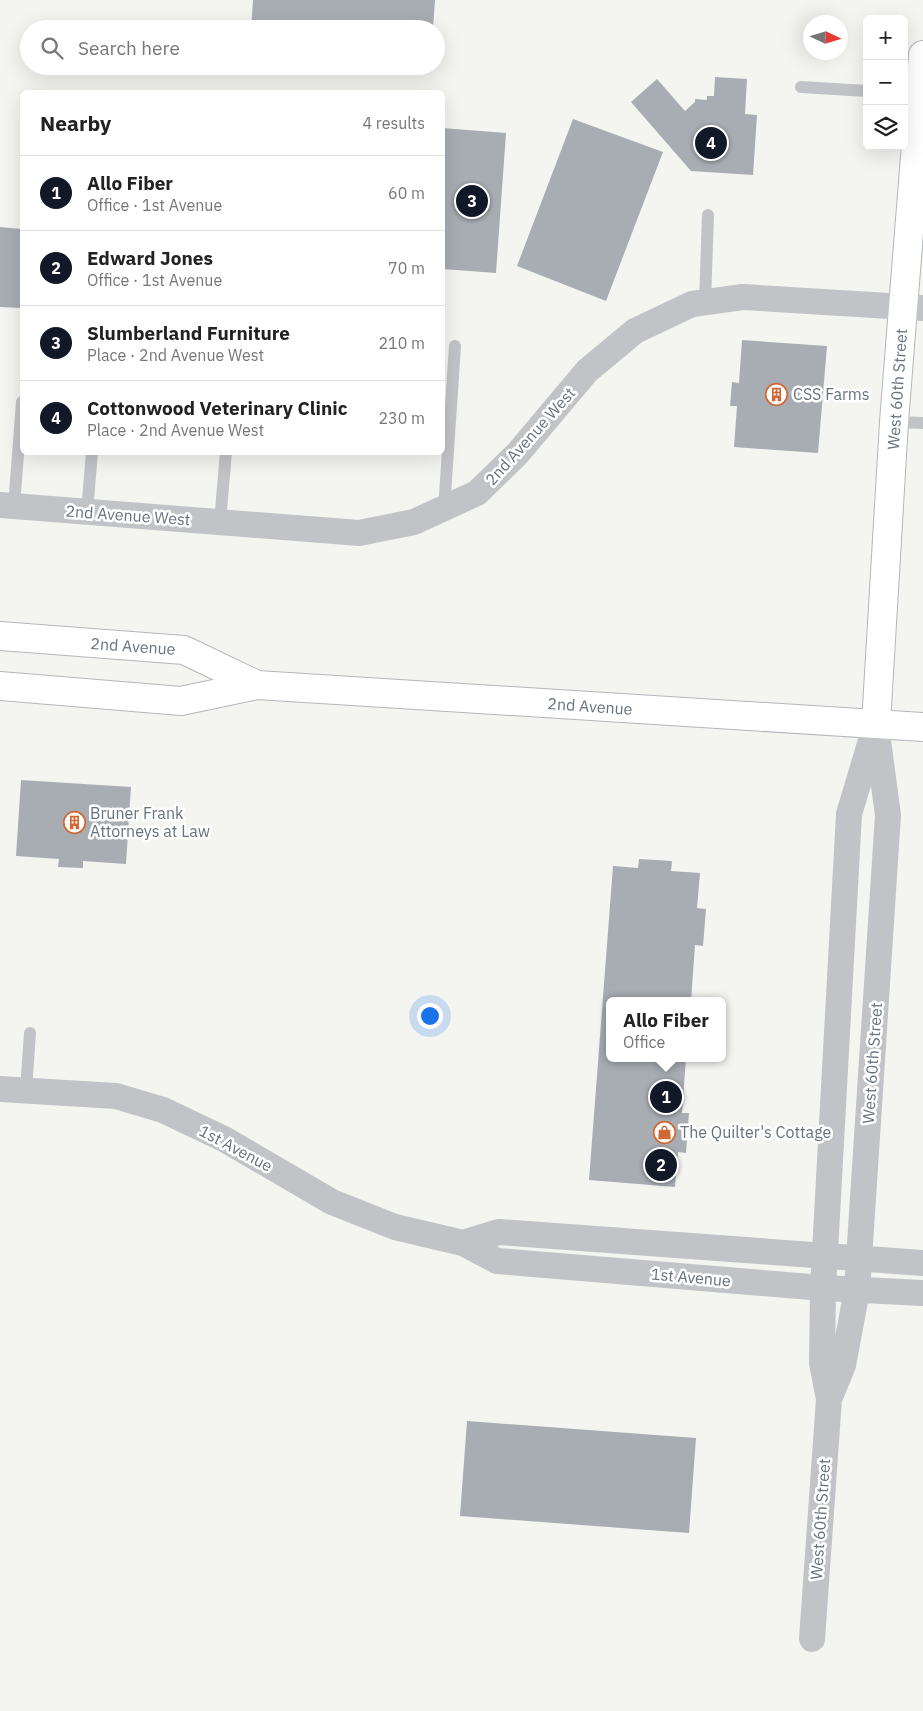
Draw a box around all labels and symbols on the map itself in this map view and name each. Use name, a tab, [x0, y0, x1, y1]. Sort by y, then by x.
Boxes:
north arrow	[803, 15, 848, 60]
pin: 4	[695, 124, 727, 162]
pin: 3	[456, 182, 488, 220]
street label: West 60th Street	[883, 328, 911, 450]
building icon: CSS Farms	[765, 382, 789, 406]
street label: 2nd Avenue West	[481, 383, 579, 489]
place label: CSS Farms	[793, 384, 870, 404]
street label: 2nd Avenue West	[65, 501, 191, 529]
street label: 2nd Avenue	[90, 633, 176, 659]
street label: 2nd Avenue	[547, 693, 633, 719]
place label: Bruner Frank Attorneys at Law	[90, 803, 210, 841]
building icon: Bruner Frank Attorneys at Law	[62, 810, 86, 834]
street label: West 60th Street	[858, 1002, 886, 1124]
your location	[417, 1003, 443, 1029]
pin: 1	[650, 1078, 682, 1116]
street label: 1st Avenue	[196, 1120, 276, 1176]
shop icon: The Quilter's Cottage	[652, 1120, 676, 1144]
place label: The Quilter's Cottage	[680, 1122, 831, 1142]
pin: 2	[645, 1146, 677, 1184]
street label: 1st Avenue	[650, 1264, 732, 1290]
street label: West 60th Street	[806, 1458, 834, 1580]

